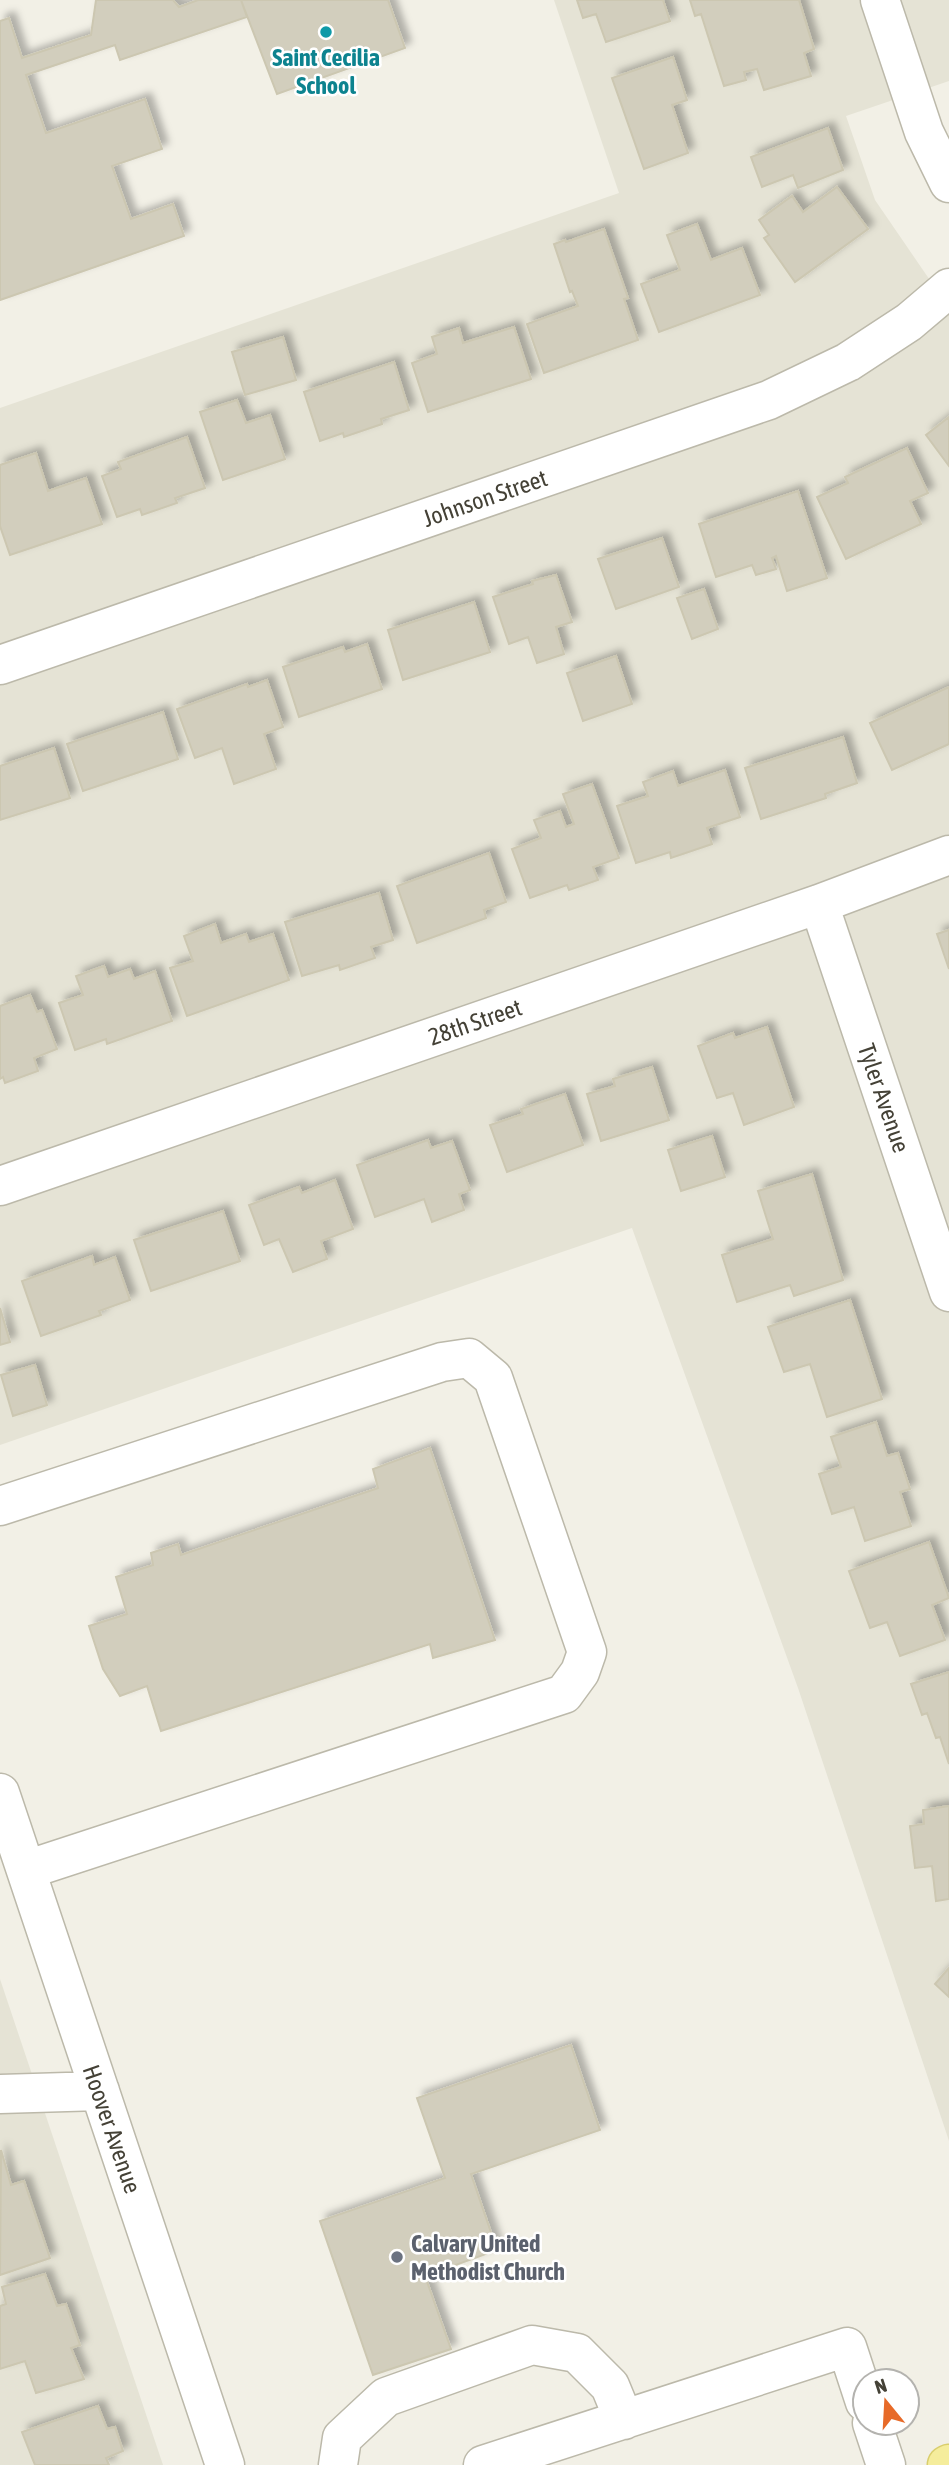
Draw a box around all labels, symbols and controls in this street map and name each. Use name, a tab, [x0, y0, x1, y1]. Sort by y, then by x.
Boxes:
marker: Saint Cecilia School	[318, 24, 334, 40]
place label: Saint Cecilia School	[272, 44, 380, 99]
street label: Johnson Street	[419, 464, 551, 532]
street label: 28th Street	[425, 993, 525, 1051]
street label: Tyler Avenue	[853, 1040, 915, 1156]
street label: Hoover Avenue	[77, 2061, 147, 2197]
place label: Calvary United Methodist Church	[411, 2230, 565, 2285]
marker: Calvary United Methodist Church	[389, 2249, 405, 2265]
north arrow	[851, 2367, 921, 2437]
text: N	[872, 2374, 889, 2398]

